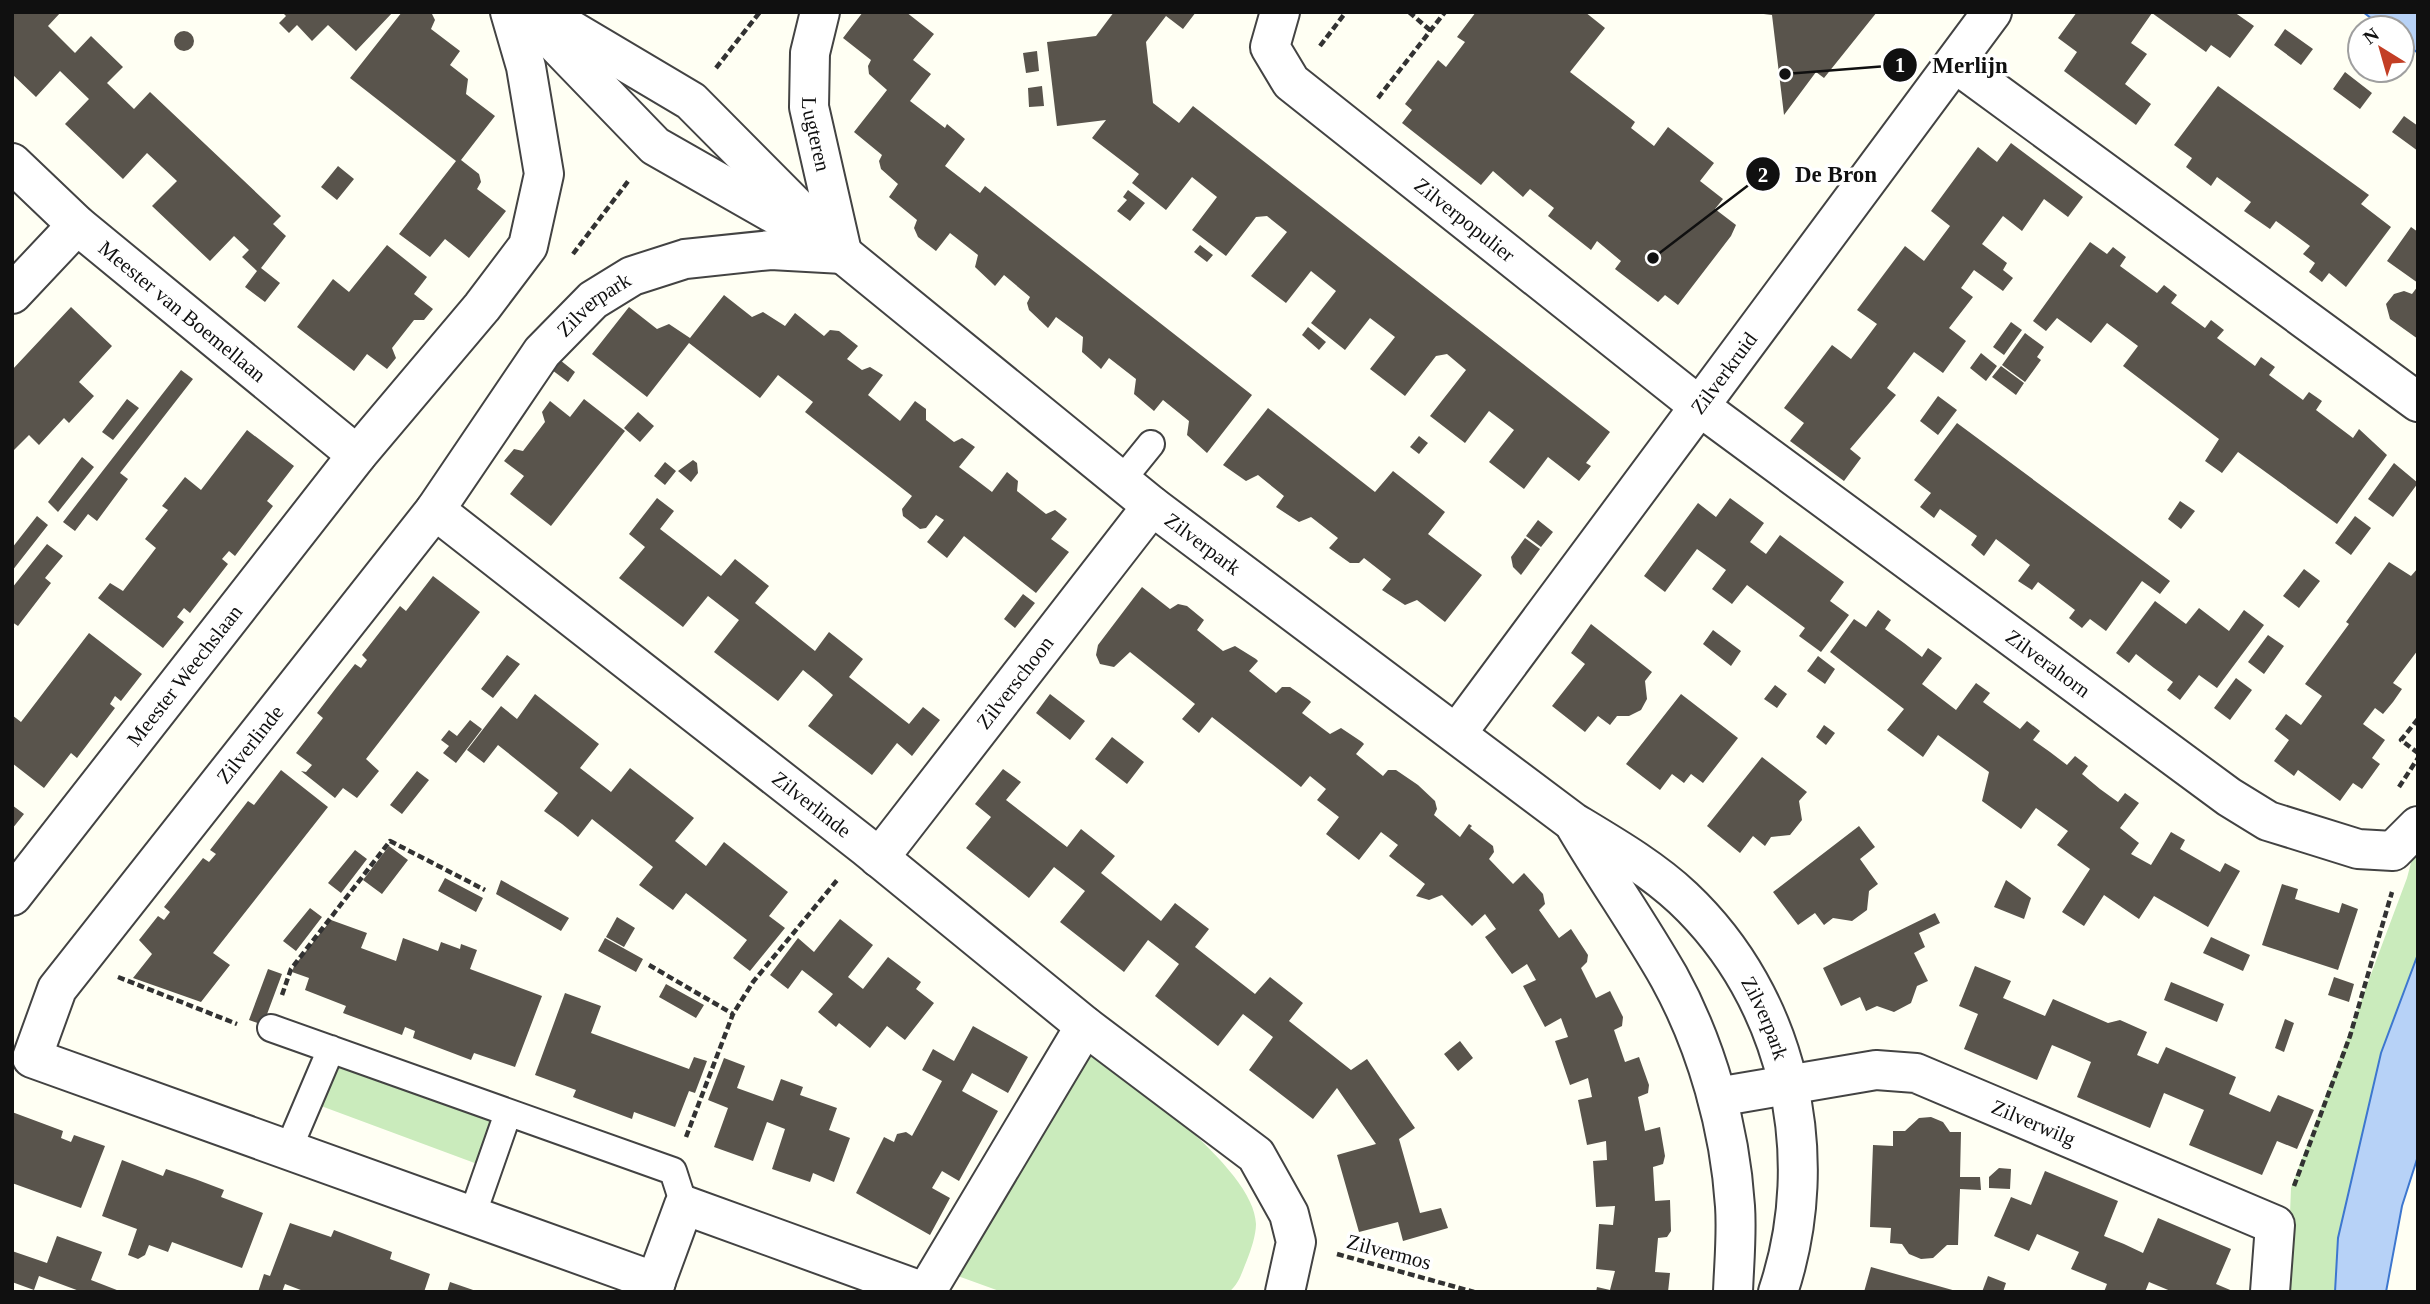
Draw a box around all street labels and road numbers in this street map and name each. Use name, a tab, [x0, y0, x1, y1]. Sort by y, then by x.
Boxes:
street label: Lugteren	[797, 97, 835, 174]
street label: Zilverpopulier	[1410, 173, 1520, 267]
street label: Meester van Boemellaan	[94, 236, 271, 387]
street label: Zilverpark	[552, 267, 636, 342]
street label: Zilverkruid	[1686, 327, 1762, 419]
street label: Zilverpark	[1160, 508, 1246, 580]
street label: Meester Weechslaan	[122, 600, 247, 751]
street label: Zilverahorn	[2001, 624, 2095, 703]
street label: Zilverschoon	[972, 631, 1059, 734]
street label: Zilverlinde	[212, 700, 288, 788]
street label: Zilverlinde	[767, 766, 856, 843]
street label: Zilverpark	[1736, 972, 1793, 1063]
street label: Zilverwilg	[1988, 1094, 2079, 1151]
street label: Zilvermos	[1344, 1229, 1434, 1275]

